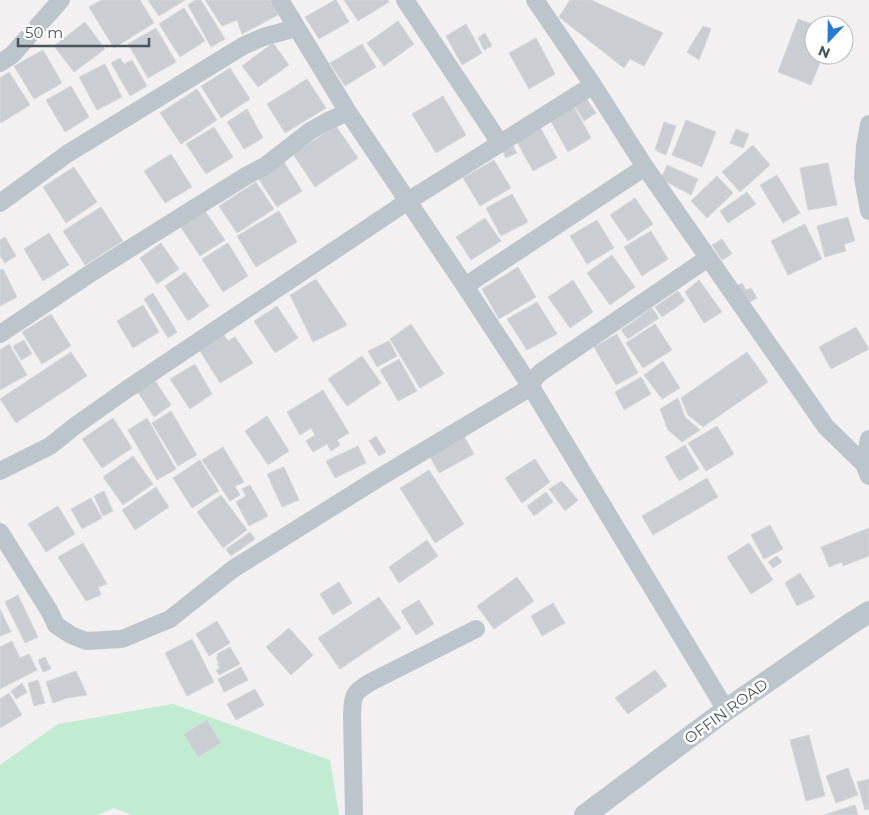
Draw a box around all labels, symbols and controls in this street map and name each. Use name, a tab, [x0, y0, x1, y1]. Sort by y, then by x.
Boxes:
scale bar	[18, 15, 149, 47]
north arrow	[804, 15, 854, 65]
text: 50 m	[25, 23, 63, 42]
text: N	[816, 42, 833, 63]
street label: OFFIN ROAD	[681, 674, 771, 748]

